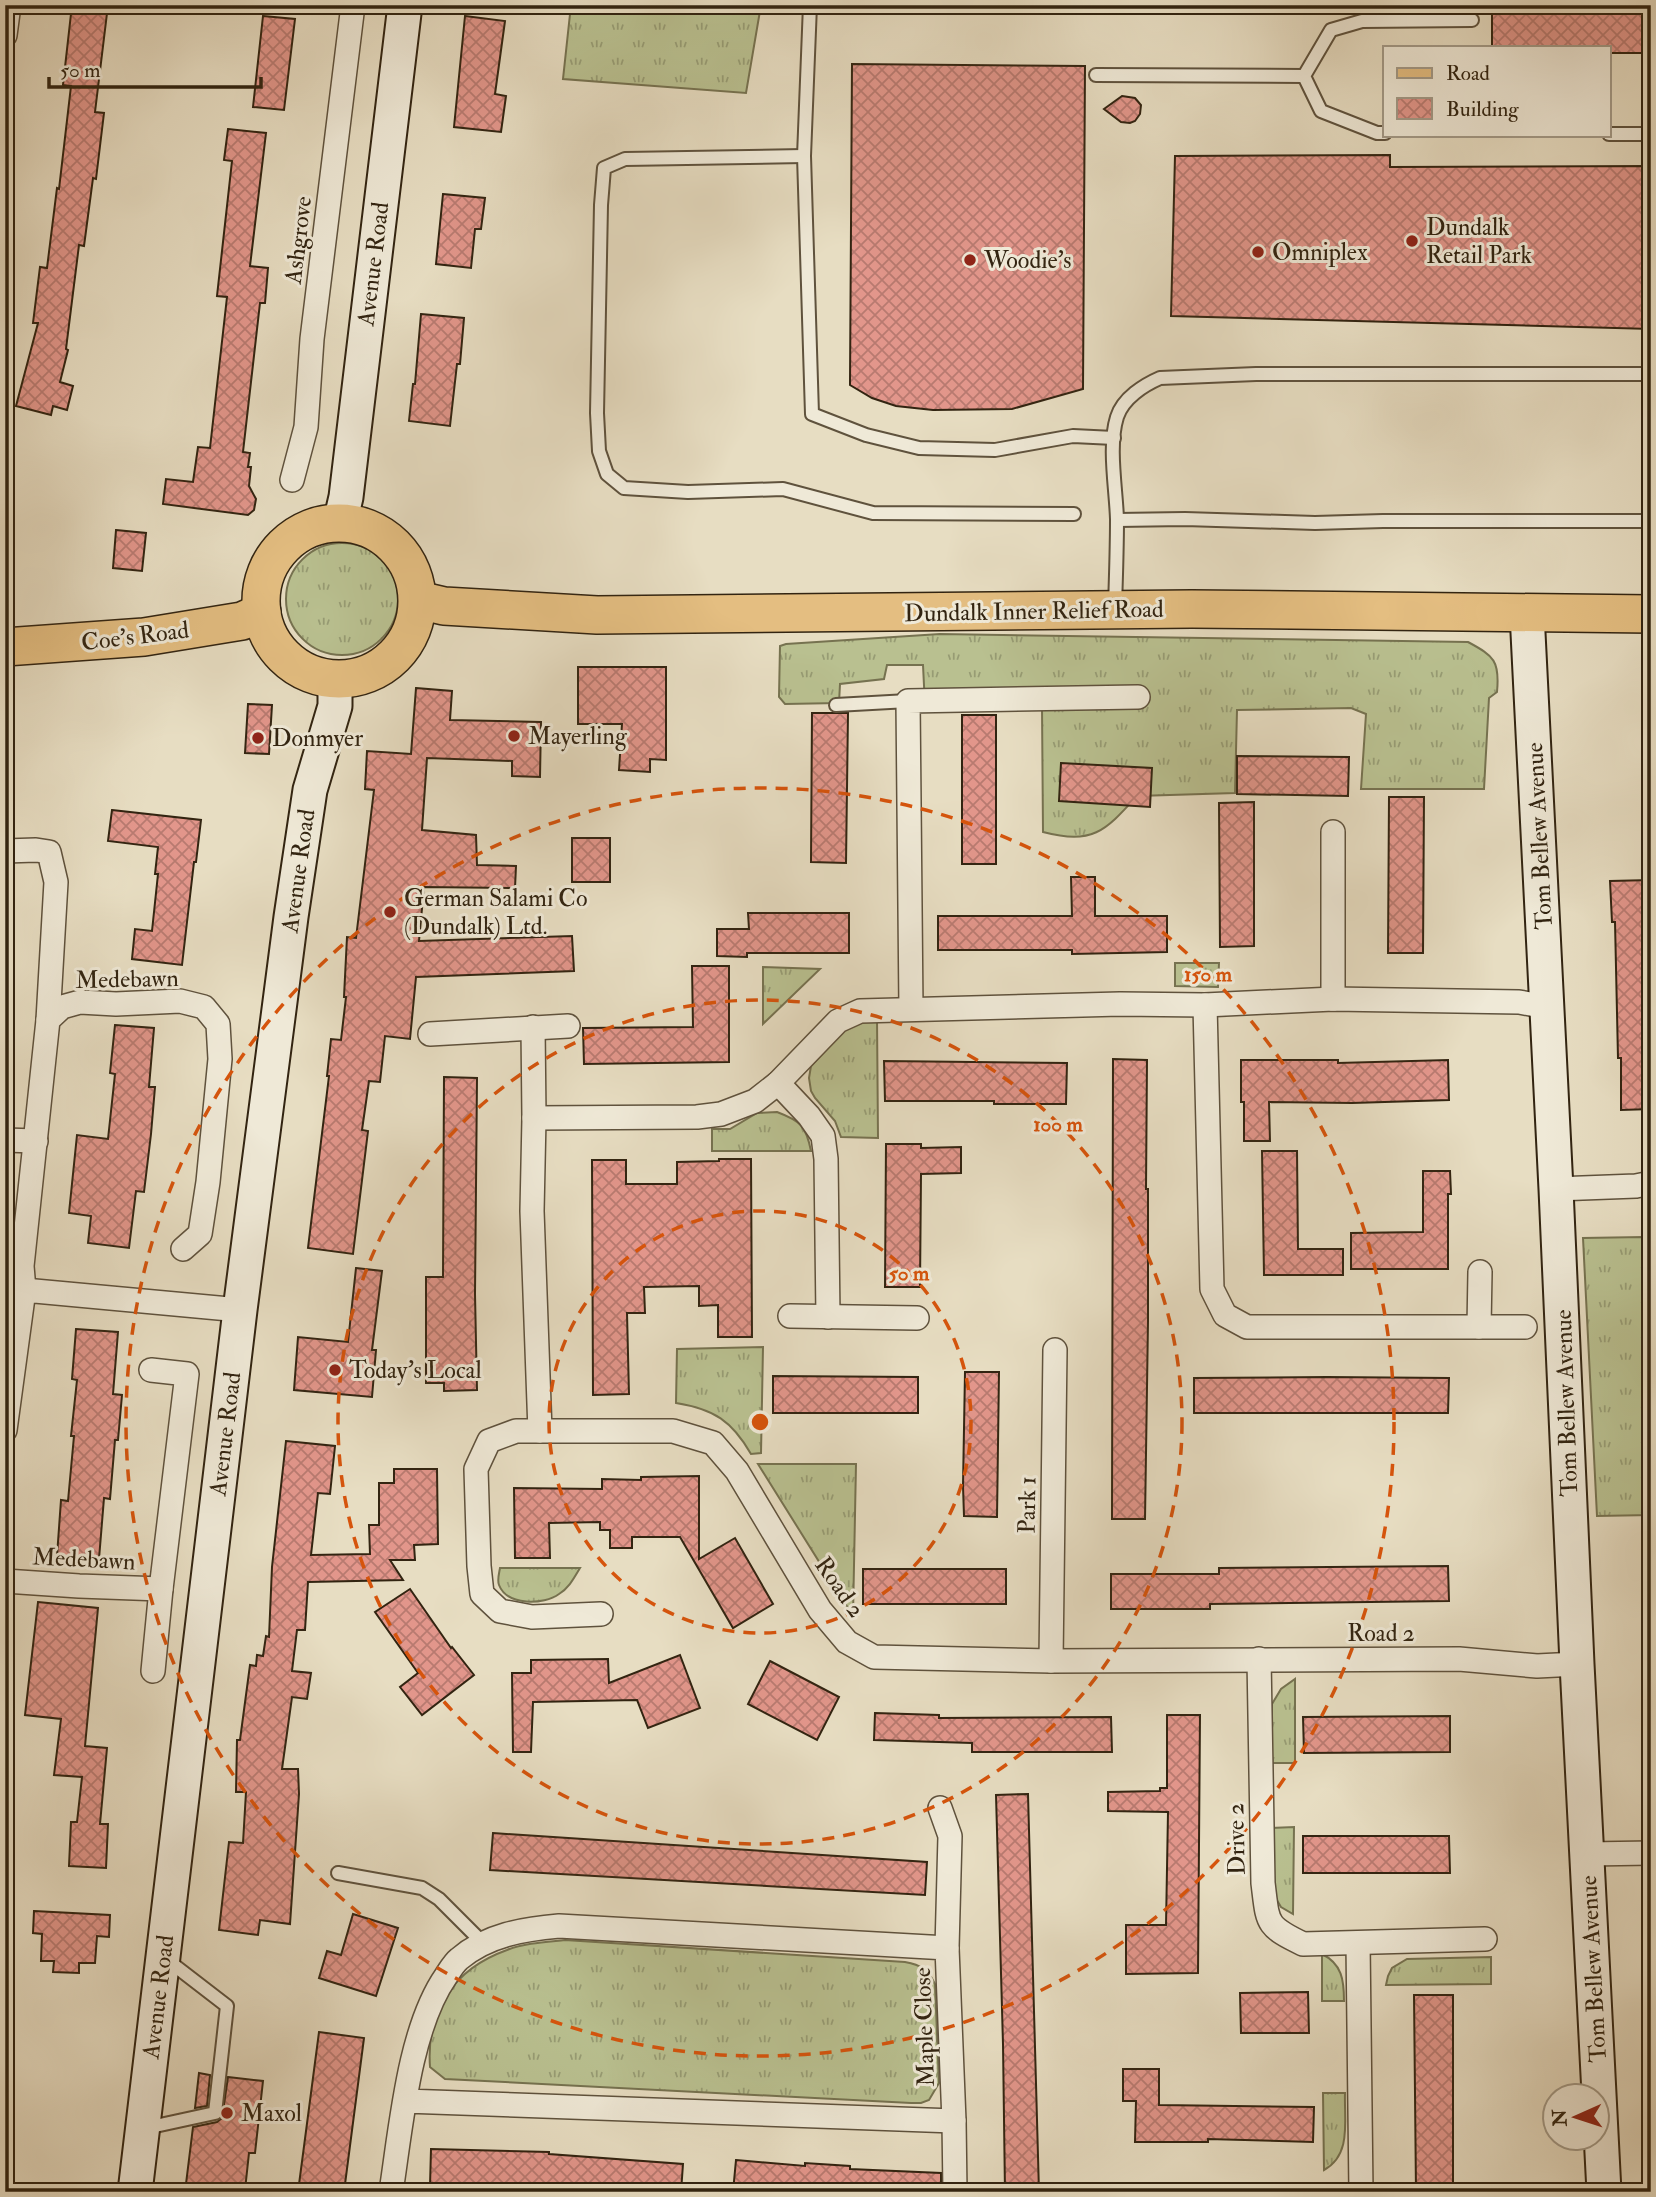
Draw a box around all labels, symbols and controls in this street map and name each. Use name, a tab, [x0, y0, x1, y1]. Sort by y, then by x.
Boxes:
scale bar	[49, 46, 261, 90]
legend	[1383, 46, 1610, 136]
text: 50 m	[60, 57, 101, 84]
text: Road	[1446, 60, 1491, 87]
text: Building	[1446, 96, 1519, 123]
street label: Ashgrove	[278, 194, 319, 287]
street label: Avenue Road	[350, 200, 397, 329]
place label: Dundalk Retail Park	[1426, 212, 1532, 271]
marker: Dundalk Retail Park	[1404, 233, 1420, 249]
place label: Omniplex	[1272, 237, 1368, 268]
marker: Omniplex	[1250, 244, 1266, 260]
place label: Woodie's	[983, 245, 1071, 276]
marker: Woodie's	[962, 252, 978, 268]
street label: Dundalk Inner Relief Road	[904, 594, 1164, 629]
street label: Coe's Road	[79, 614, 191, 658]
place label: Mayerling	[528, 721, 628, 752]
place label: Donmyer	[272, 723, 363, 754]
marker: Mayerling	[506, 728, 522, 744]
marker: Donmyer	[250, 730, 266, 746]
street label: Tom Bellew Avenue	[1519, 742, 1560, 930]
street label: Avenue Road	[274, 807, 323, 936]
place label: German Salami Co (Dundalk) Ltd.	[404, 883, 587, 942]
marker: German Salami Co (Dundalk) Ltd.	[382, 904, 398, 920]
text: 150 m	[1184, 961, 1233, 988]
street label: Medebawn	[75, 963, 179, 996]
text: 100 m	[1033, 1111, 1084, 1138]
text: 50 m	[889, 1260, 930, 1287]
street label: Tom Bellew Avenue	[1548, 1309, 1585, 1497]
place label: Today's Local	[349, 1355, 482, 1386]
marker: Today's Local	[327, 1362, 343, 1378]
street label: Avenue Road	[202, 1370, 249, 1499]
centre of rings	[748, 1410, 772, 1434]
street label: Park 1	[1012, 1476, 1043, 1534]
street label: Medebawn	[32, 1541, 136, 1578]
street label: Road 2	[808, 1551, 872, 1624]
street label: Road 2	[1347, 1618, 1415, 1649]
street label: Drive 2	[1220, 1803, 1253, 1875]
street label: Tom Bellew Avenue	[1573, 1875, 1614, 2063]
street label: Avenue Road	[135, 1933, 182, 2062]
street label: Maple Close	[907, 1967, 942, 2087]
north arrow	[1540, 2082, 1610, 2152]
place label: Maxol	[241, 2098, 302, 2129]
marker: Maxol	[219, 2105, 235, 2121]
text: N	[1548, 2108, 1573, 2128]

